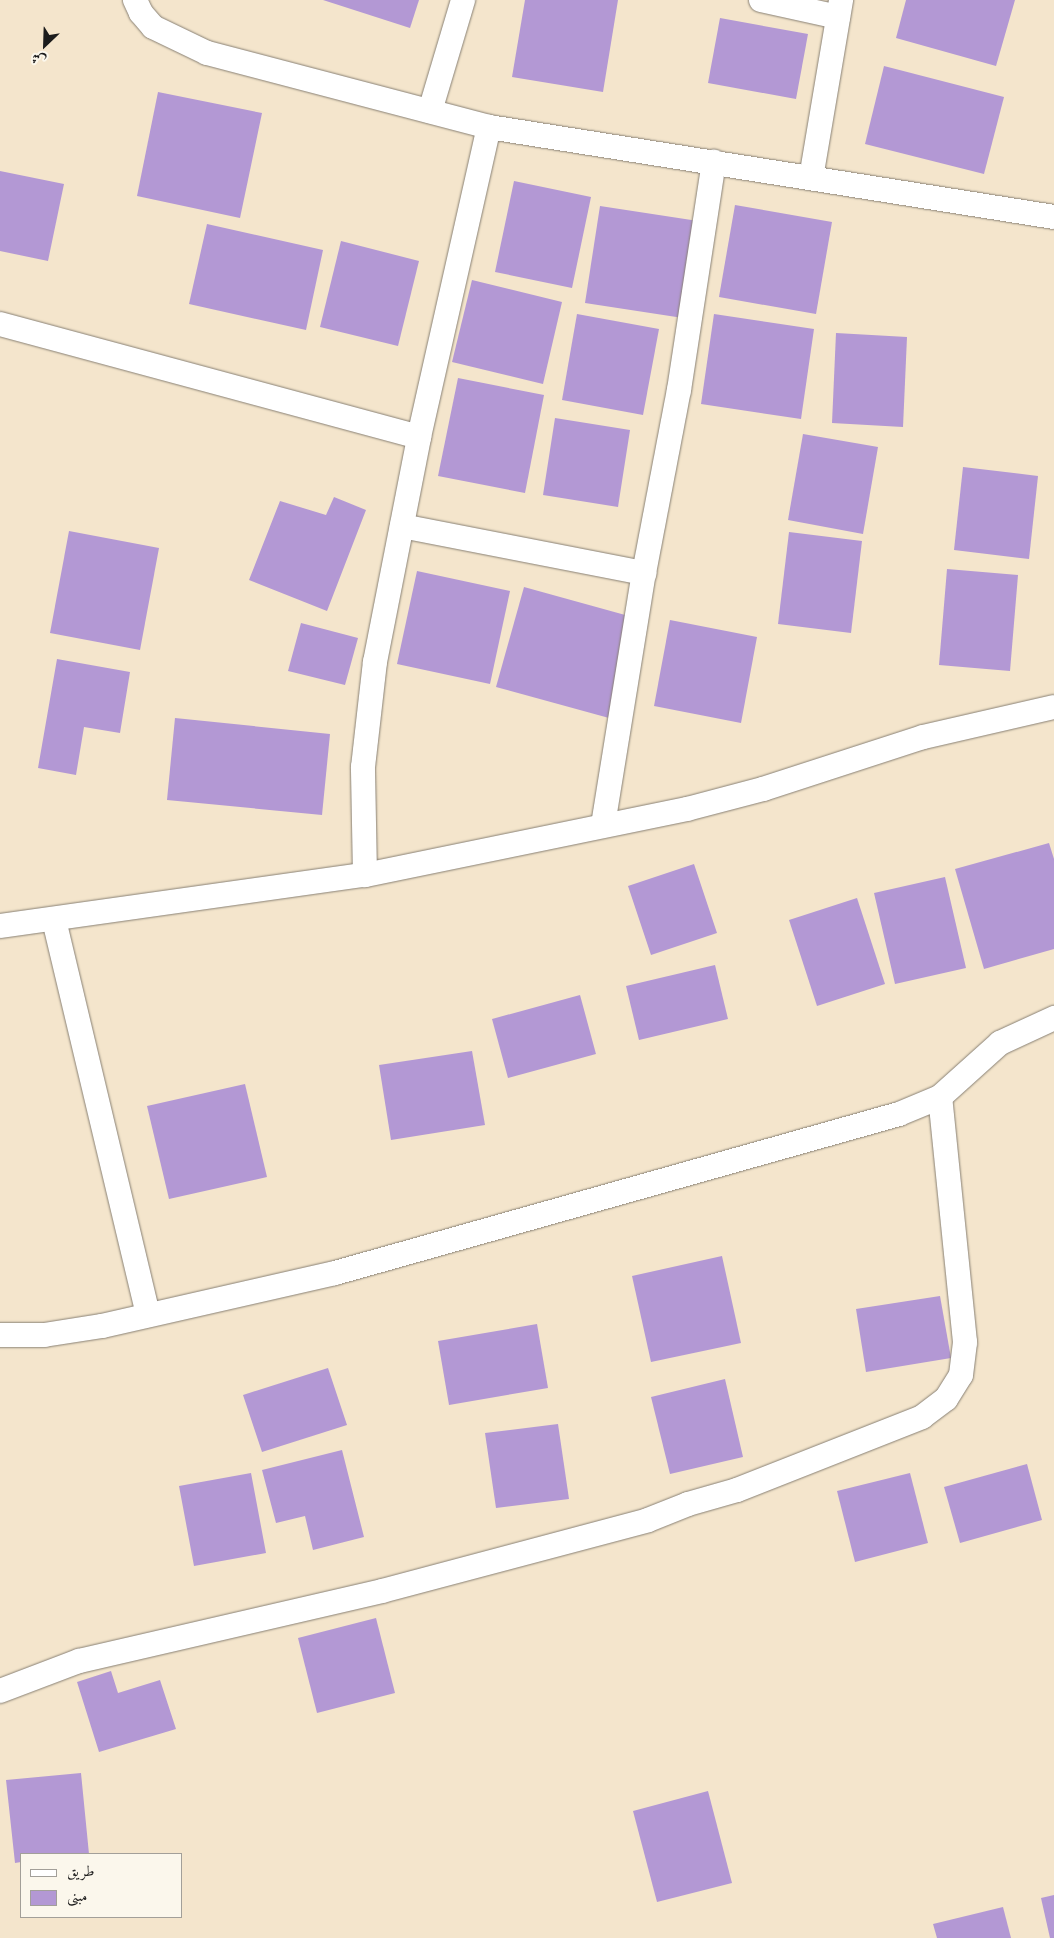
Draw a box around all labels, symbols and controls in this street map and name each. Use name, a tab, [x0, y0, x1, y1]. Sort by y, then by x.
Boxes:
north arrow	[20, 20, 70, 70]
text: ش	[29, 48, 49, 70]
legend	[20, 1853, 182, 1918]
text: طريق	[67, 1862, 94, 1881]
text: مبنى	[67, 1887, 87, 1906]

